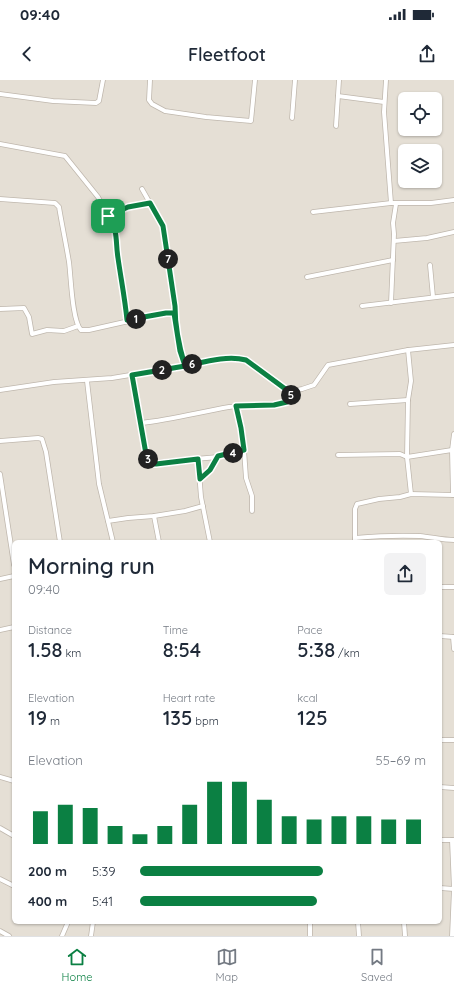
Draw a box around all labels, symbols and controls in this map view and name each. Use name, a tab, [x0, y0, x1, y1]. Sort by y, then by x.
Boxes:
text: 09:40	[20, 5, 60, 24]
icon: back	[16, 43, 38, 65]
text: Fleetfoot	[188, 43, 266, 66]
icon: share	[416, 43, 438, 65]
map controls	[398, 92, 442, 188]
button: locate	[398, 92, 442, 136]
button: layers	[398, 144, 442, 188]
pin	[91, 199, 125, 233]
icon: arrive	[97, 205, 119, 227]
pin: 7	[158, 249, 178, 269]
text: 7	[165, 252, 171, 266]
pin: 1	[126, 309, 146, 329]
text: 1	[134, 312, 138, 326]
pin: 6	[182, 354, 202, 374]
text: 6	[189, 357, 195, 371]
pin: 2	[152, 360, 172, 380]
text: 2	[159, 363, 165, 377]
pin: 5	[281, 385, 301, 405]
text: 5	[288, 388, 294, 402]
pin: 4	[223, 443, 243, 463]
text: 4	[230, 446, 236, 460]
pin: 3	[138, 449, 158, 469]
text: 3	[145, 452, 151, 466]
text: Morning run	[28, 552, 155, 580]
button: share	[384, 553, 426, 595]
text: 09:40	[28, 581, 60, 597]
text: Distance	[28, 623, 72, 637]
text: Time	[163, 623, 188, 637]
text: Pace	[297, 623, 322, 637]
text: 1.58	[28, 637, 62, 662]
text: 8:54	[163, 637, 201, 662]
text: 5:38	[297, 637, 335, 662]
text: km	[62, 646, 81, 660]
text: /km	[335, 646, 360, 660]
text: Elevation	[28, 691, 74, 705]
text: Heart rate	[163, 691, 215, 705]
text: kcal	[297, 691, 318, 705]
text: 19	[28, 705, 47, 730]
text: 135	[163, 705, 192, 730]
text: 125	[297, 705, 328, 730]
text: m	[47, 714, 60, 728]
text: bpm	[192, 714, 219, 728]
text: Elevation	[28, 752, 83, 768]
text: 55–69 m	[376, 752, 426, 768]
text: 200 m	[28, 863, 67, 879]
text: 5:39	[92, 863, 116, 879]
text: 400 m	[28, 893, 67, 909]
text: 5:41	[92, 893, 113, 909]
tab: Home	[62, 946, 92, 984]
tab: Map	[216, 946, 238, 984]
tab: Saved	[361, 946, 392, 984]

